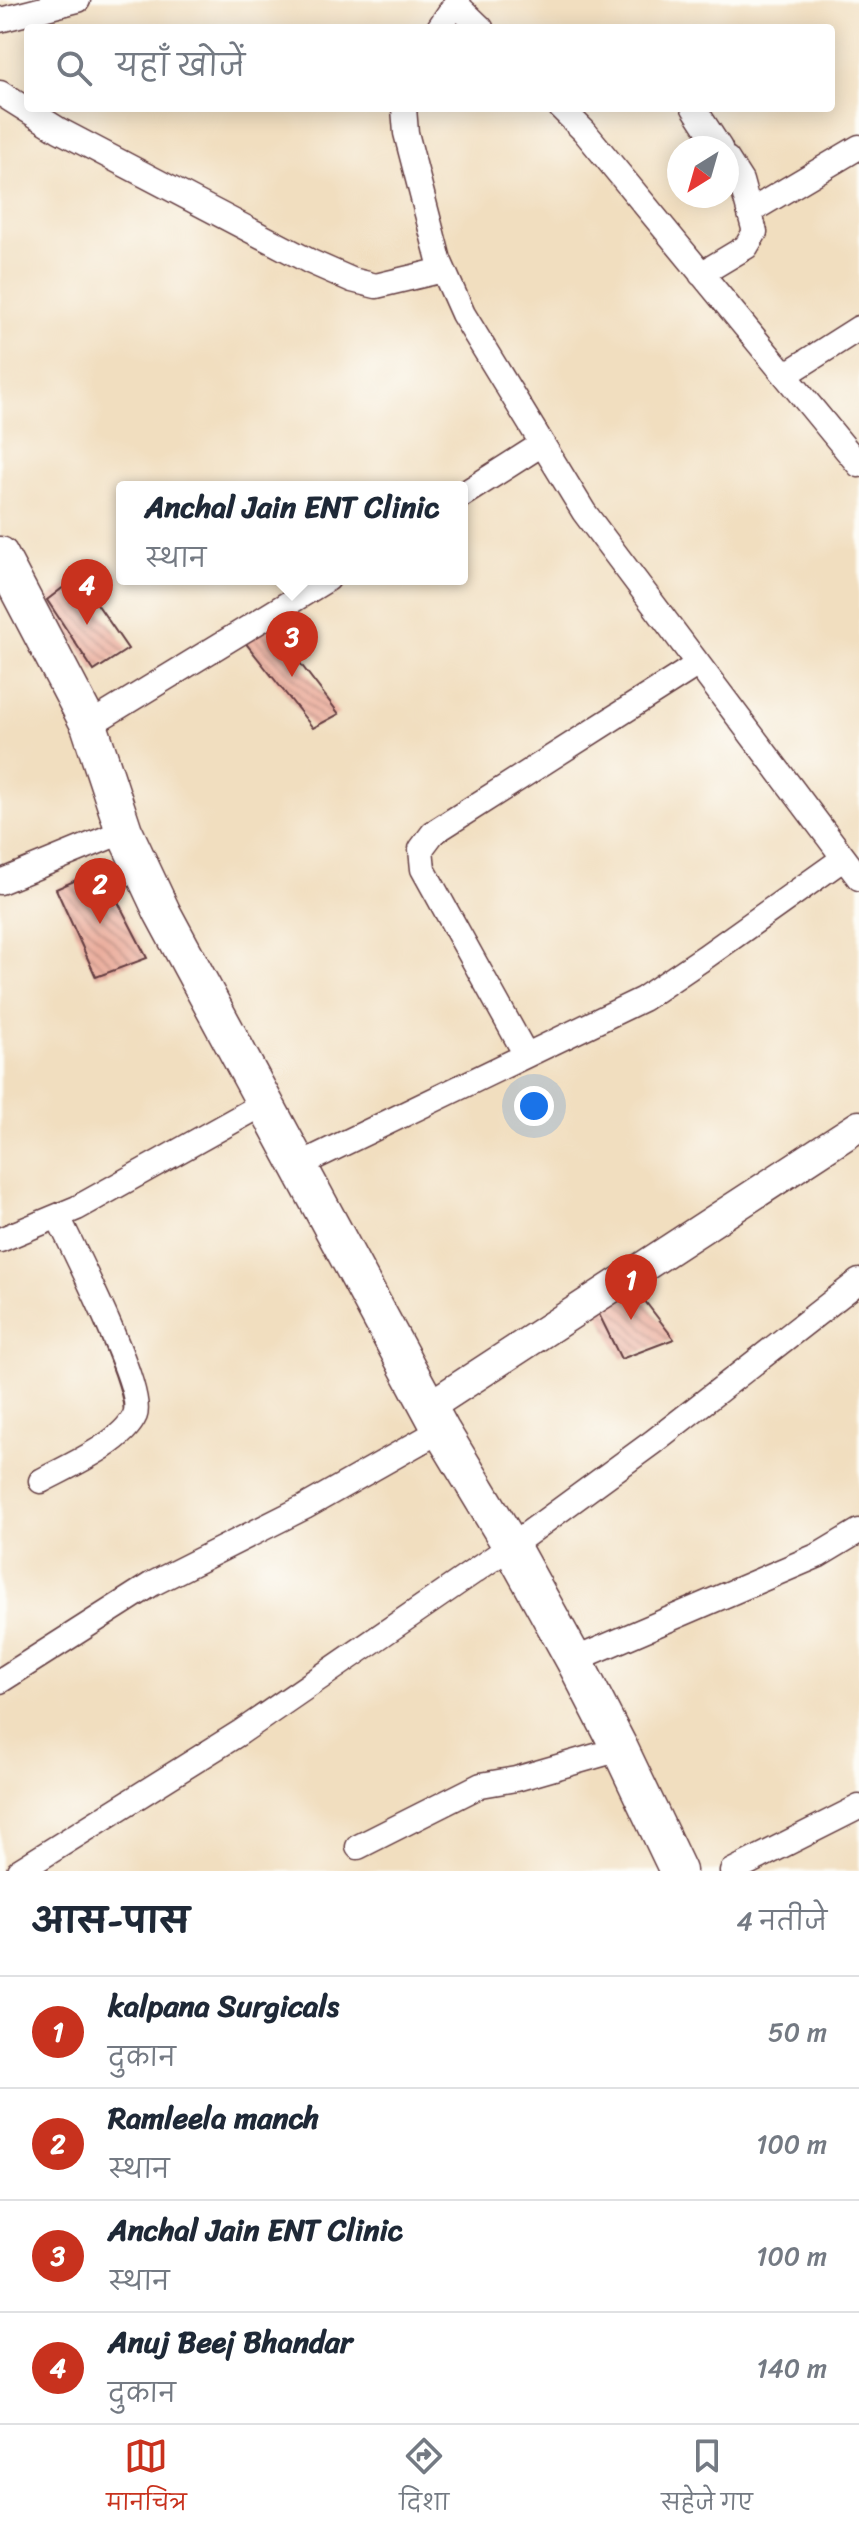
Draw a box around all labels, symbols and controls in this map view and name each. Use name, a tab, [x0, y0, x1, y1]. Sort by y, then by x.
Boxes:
search box	[24, 24, 835, 112]
text: यहाँ खोजें	[116, 39, 245, 93]
icon: search	[52, 46, 96, 90]
north arrow	[667, 136, 739, 208]
text: Anchal Jain ENT Clinic	[145, 480, 439, 534]
popup	[116, 481, 468, 585]
text: स्थान	[145, 535, 206, 581]
pin: 4	[61, 559, 113, 625]
pin: 3	[266, 611, 318, 677]
pin: 2	[74, 858, 126, 924]
your location	[514, 1086, 554, 1126]
pin: 1	[605, 1254, 657, 1320]
text: आस-पास	[32, 1891, 190, 1951]
text: 4 नतीजे	[737, 1898, 827, 1944]
text: kalpana Surgicals	[108, 1979, 339, 2033]
text: 1	[52, 2009, 64, 2055]
text: 50 m	[768, 2009, 827, 2055]
text: दुकान	[108, 2034, 176, 2080]
text: Ramleela manch	[108, 2091, 319, 2145]
text: 2	[50, 2121, 66, 2167]
text: 100 m	[756, 2121, 827, 2167]
text: स्थान	[108, 2146, 170, 2192]
text: Anchal Jain ENT Clinic	[108, 2203, 403, 2257]
text: 3	[51, 2233, 65, 2279]
text: 100 m	[756, 2233, 827, 2279]
text: स्थान	[108, 2258, 170, 2304]
text: Anuj Beej Bhandar	[108, 2315, 352, 2369]
text: 4	[50, 2345, 66, 2391]
text: 140 m	[756, 2345, 827, 2391]
text: दुकान	[108, 2370, 176, 2416]
tab: मानचित्र	[106, 2434, 187, 2527]
tab: दिशा	[399, 2434, 449, 2527]
tab: सहेजे गए	[661, 2434, 753, 2527]

